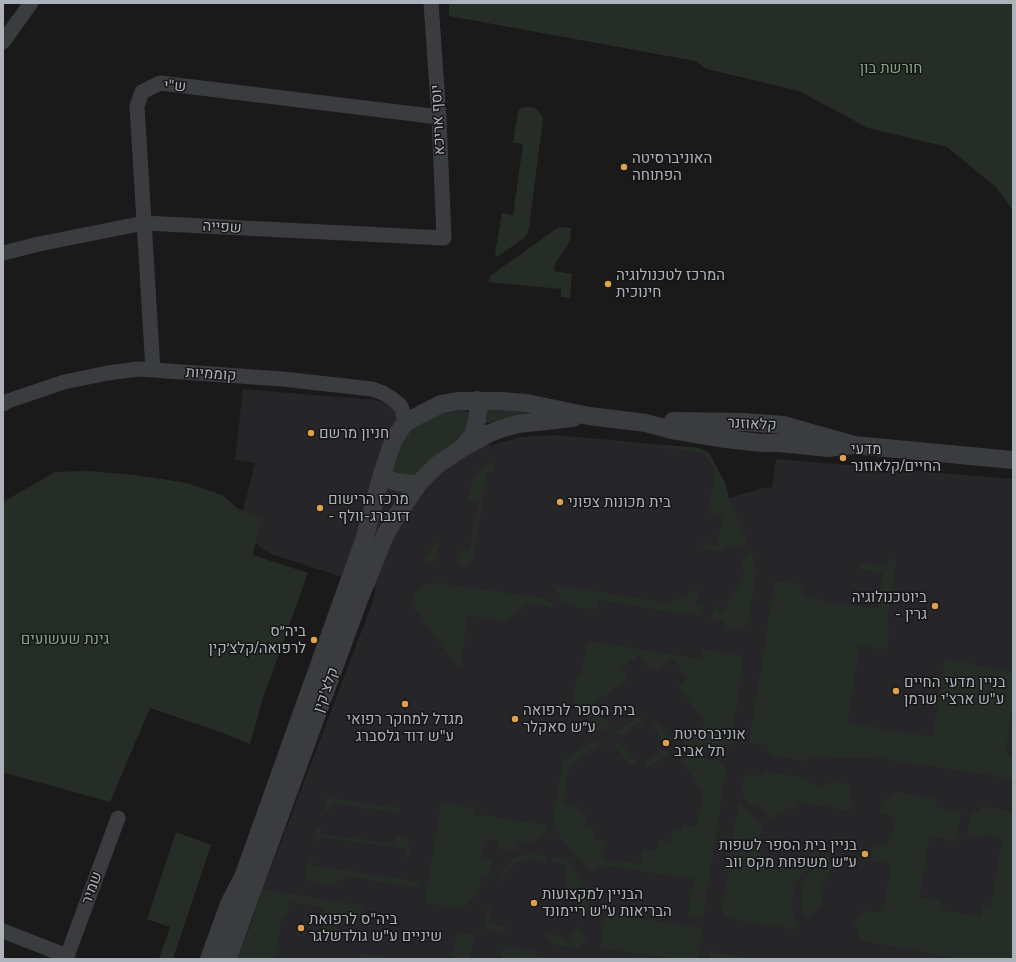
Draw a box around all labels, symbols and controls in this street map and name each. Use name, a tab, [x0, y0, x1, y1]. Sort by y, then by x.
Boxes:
park label: חורשת בון	[860, 59, 922, 77]
street label: ש"י	[163, 76, 187, 96]
street label: יוסף אריכא	[427, 84, 449, 156]
place label: האוניברסיטה הפתוחה	[632, 149, 712, 184]
marker: האוניברסיטה הפתוחה	[619, 162, 629, 172]
street label: שפייה	[202, 217, 242, 237]
place label: המרכז לטכנולוגיה חינוכית	[616, 266, 725, 301]
marker: המרכז לטכנולוגיה חינוכית	[603, 279, 613, 289]
street label: קוממיות	[185, 363, 237, 385]
street label: קלאוזנר	[727, 414, 777, 434]
place label: חניון מרשם	[319, 424, 389, 442]
marker: חניון מרשם	[306, 428, 316, 438]
place label: מדעי החיים/קלאוזנר	[851, 440, 941, 475]
marker: מדעי החיים/קלאוזנר	[838, 453, 848, 463]
place label: מרכז הרישום - דזנברג-וולף	[328, 490, 410, 525]
place label: בית מכונות צפוני	[568, 493, 671, 511]
marker: בית מכונות צפוני	[555, 497, 565, 507]
marker: מרכז הרישום - דזנברג-וולף	[315, 503, 325, 513]
place label: ביוטכנולוגיה - גרין	[852, 588, 927, 623]
marker: ביוטכנולוגיה - גרין	[930, 601, 940, 611]
place label: ביה״ס לרפואה/קלצ׳קין	[208, 622, 306, 657]
park label: גינת שעשועים	[21, 630, 109, 648]
marker: ביה״ס לרפואה/קלצ׳קין	[309, 635, 319, 645]
street label: קלצ'קין	[310, 665, 342, 715]
place label: בניין מדעי החיים ע"ש ארצ'י שרמן	[904, 673, 1006, 708]
marker: בניין מדעי החיים ע"ש ארצ'י שרמן	[891, 686, 901, 696]
marker: מגדל למחקר רפואי ע"ש דוד גלסברג	[400, 699, 410, 709]
place label: בית הספר לרפואה ע״ש סאקלר	[523, 701, 635, 736]
place label: מגדל למחקר רפואי ע"ש דוד גלסברג	[346, 710, 464, 745]
marker: בית הספר לרפואה ע״ש סאקלר	[510, 714, 520, 724]
place label: אוניברסיטת תל אביב	[674, 725, 746, 760]
marker: אוניברסיטת תל אביב	[661, 738, 671, 748]
place label: בניין בית הספר לשפות ע״ש משפחת מקס ווב	[719, 836, 857, 871]
marker: בניין בית הספר לשפות ע״ש משפחת מקס ווב	[860, 849, 870, 859]
street label: שמיר	[78, 869, 106, 907]
place label: הבניין למקצועות הבריאות ע"ש ריימונד	[542, 885, 672, 920]
marker: הבניין למקצועות הבריאות ע"ש ריימונד	[529, 898, 539, 908]
place label: ביה"ס לרפואת שיניים ע"ש גולדשלגר	[309, 910, 442, 945]
marker: ביה"ס לרפואת שיניים ע"ש גולדשלגר	[296, 923, 306, 933]

